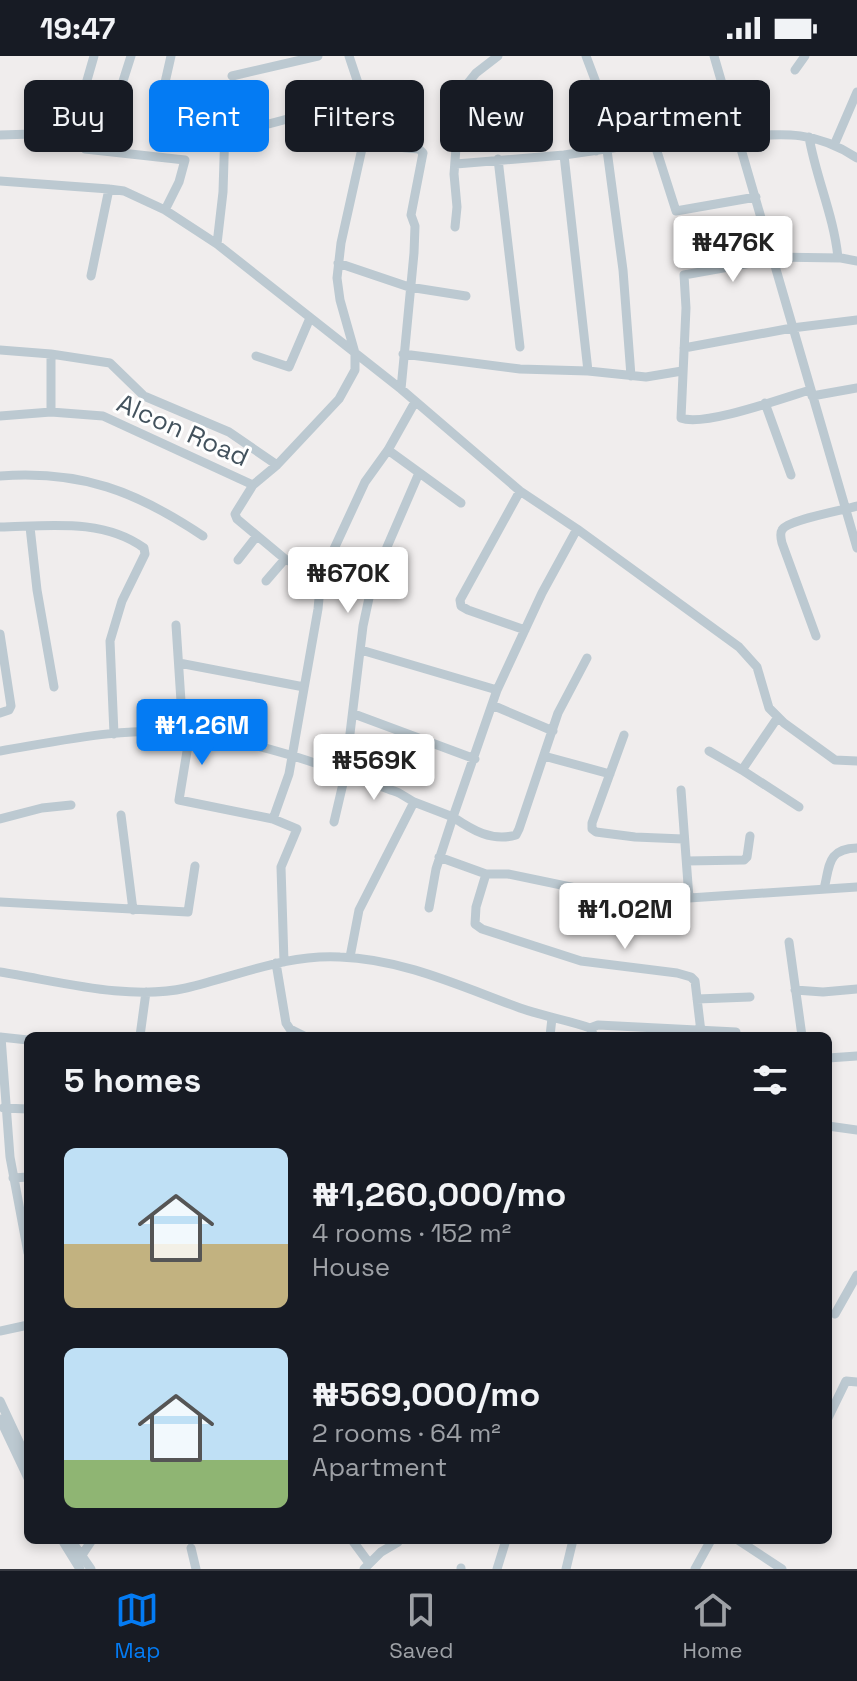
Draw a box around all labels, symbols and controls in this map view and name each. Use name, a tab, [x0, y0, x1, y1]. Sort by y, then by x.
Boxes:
text: 19:47	[40, 9, 115, 48]
chip: Buy	[24, 80, 133, 152]
chip: Rent	[149, 80, 269, 152]
chip: Filters	[285, 80, 424, 152]
chip: New	[440, 80, 553, 152]
chip: Apartment	[569, 80, 770, 152]
pin: ₦476K	[677, 216, 789, 284]
text: ₦476K	[691, 225, 775, 259]
street label: Alcon Road	[112, 386, 254, 474]
pin: ₦670K	[292, 547, 404, 615]
text: ₦670K	[306, 556, 390, 590]
pin: ₦1.26M	[137, 699, 267, 767]
text: ₦1.26M	[155, 708, 249, 742]
pin: ₦569K	[318, 734, 430, 802]
text: ₦569K	[332, 743, 416, 777]
pin: ₦1.02M	[560, 883, 690, 951]
text: ₦1.02M	[577, 892, 673, 926]
icon: filters	[748, 1058, 792, 1102]
text: 5 homes	[64, 1059, 201, 1102]
text: ₦1,260,000/mo	[312, 1173, 566, 1216]
icon: home	[128, 1180, 224, 1276]
text: 4 rooms · 152 m²	[312, 1216, 511, 1250]
text: House	[312, 1250, 390, 1284]
text: ₦569,000/mo	[312, 1373, 540, 1416]
icon: home	[128, 1380, 224, 1476]
text: 2 rooms · 64 m²	[312, 1416, 501, 1450]
text: Apartment	[312, 1450, 447, 1484]
tab: Map	[115, 1588, 160, 1664]
tab: Saved	[389, 1588, 454, 1664]
tab: Home	[683, 1588, 743, 1664]

